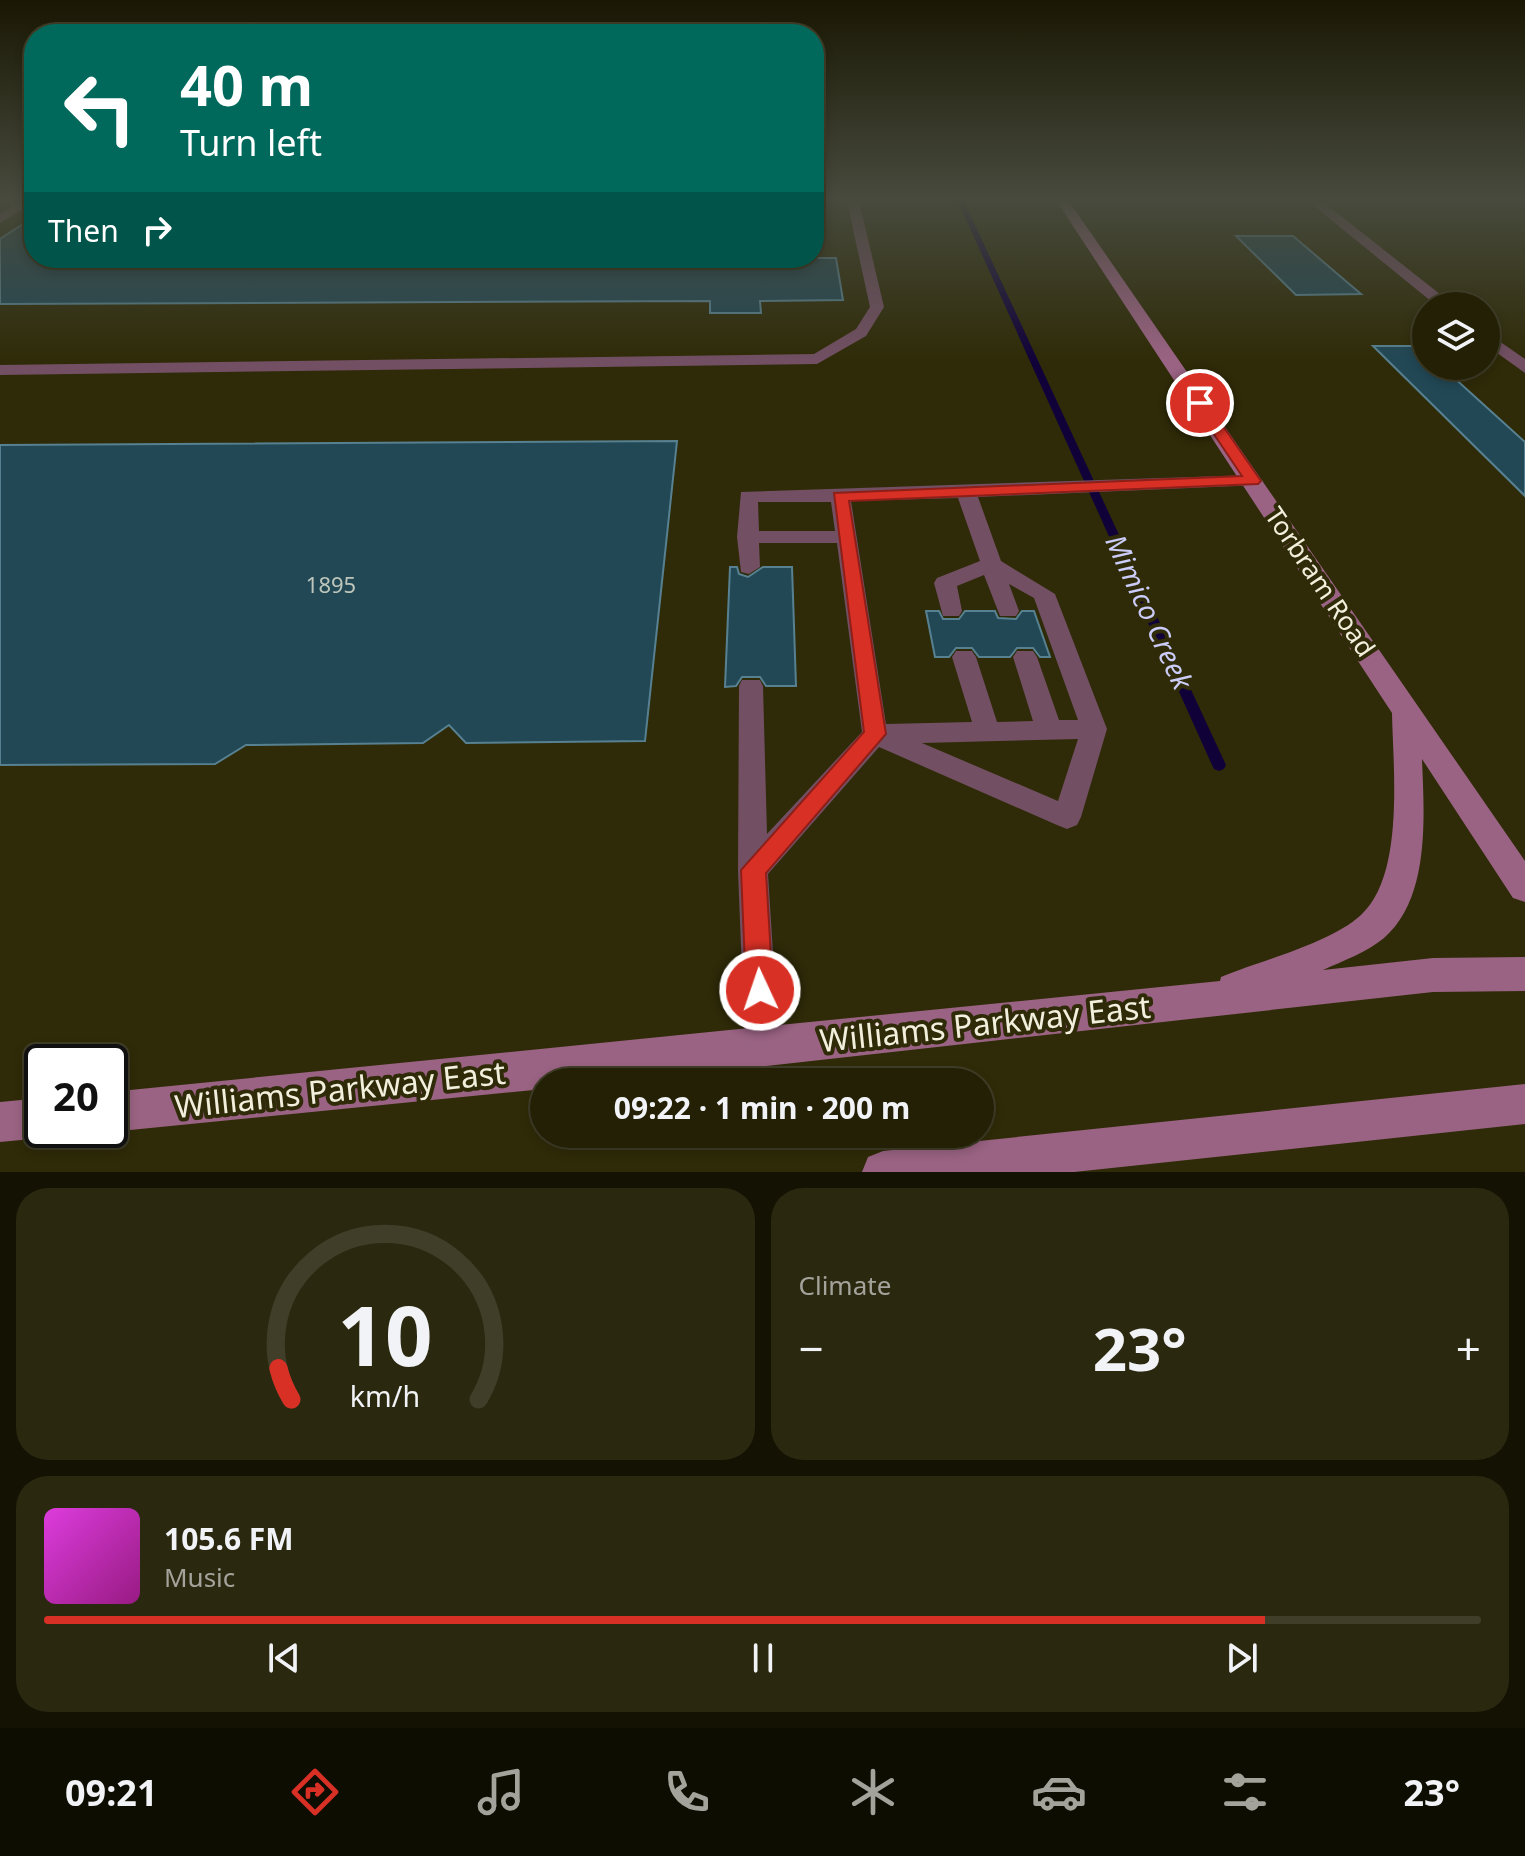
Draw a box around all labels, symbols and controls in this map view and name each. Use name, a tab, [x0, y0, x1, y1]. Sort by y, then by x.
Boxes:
text: 40 m	[180, 46, 313, 122]
icon: left	[48, 56, 152, 160]
text: Turn left	[180, 118, 322, 167]
icon: right	[135, 208, 179, 252]
text: Then	[48, 210, 119, 251]
map controls	[1412, 292, 1500, 380]
button: layers	[1412, 292, 1500, 380]
pin	[1166, 369, 1234, 437]
icon: arrive	[1178, 381, 1222, 425]
street label: Torbram Road	[1257, 499, 1384, 663]
water label: Mimico Creek	[1097, 528, 1203, 696]
house number: 1895	[306, 569, 356, 599]
position arrow	[718, 948, 802, 1032]
street label: Williams Parkway East	[817, 984, 1152, 1061]
speed limit sign: 20	[24, 1044, 128, 1148]
street label: Williams Parkway East	[172, 1050, 507, 1127]
text: 09:22 · 1 min · 200 m	[614, 1087, 910, 1128]
text: Climate	[799, 1267, 891, 1303]
text: 10	[338, 1277, 433, 1390]
text: 23°	[1093, 1307, 1187, 1389]
text: −	[799, 1318, 824, 1378]
text: +	[1456, 1318, 1481, 1378]
text: km/h	[350, 1376, 420, 1415]
text: 105.6 FM	[164, 1518, 294, 1559]
text: Music	[164, 1559, 235, 1595]
icon: previous	[262, 1636, 306, 1680]
icon: pause	[741, 1636, 785, 1680]
icon: next	[1220, 1636, 1264, 1680]
icon: directions	[287, 1764, 343, 1820]
icon: music	[473, 1764, 529, 1820]
icon: phone	[659, 1764, 715, 1820]
icon: climate	[845, 1764, 901, 1820]
icon: car	[1031, 1764, 1087, 1820]
icon: filters	[1217, 1764, 1273, 1820]
text: 09:21	[65, 1768, 157, 1817]
text: 23°	[1403, 1768, 1460, 1817]

